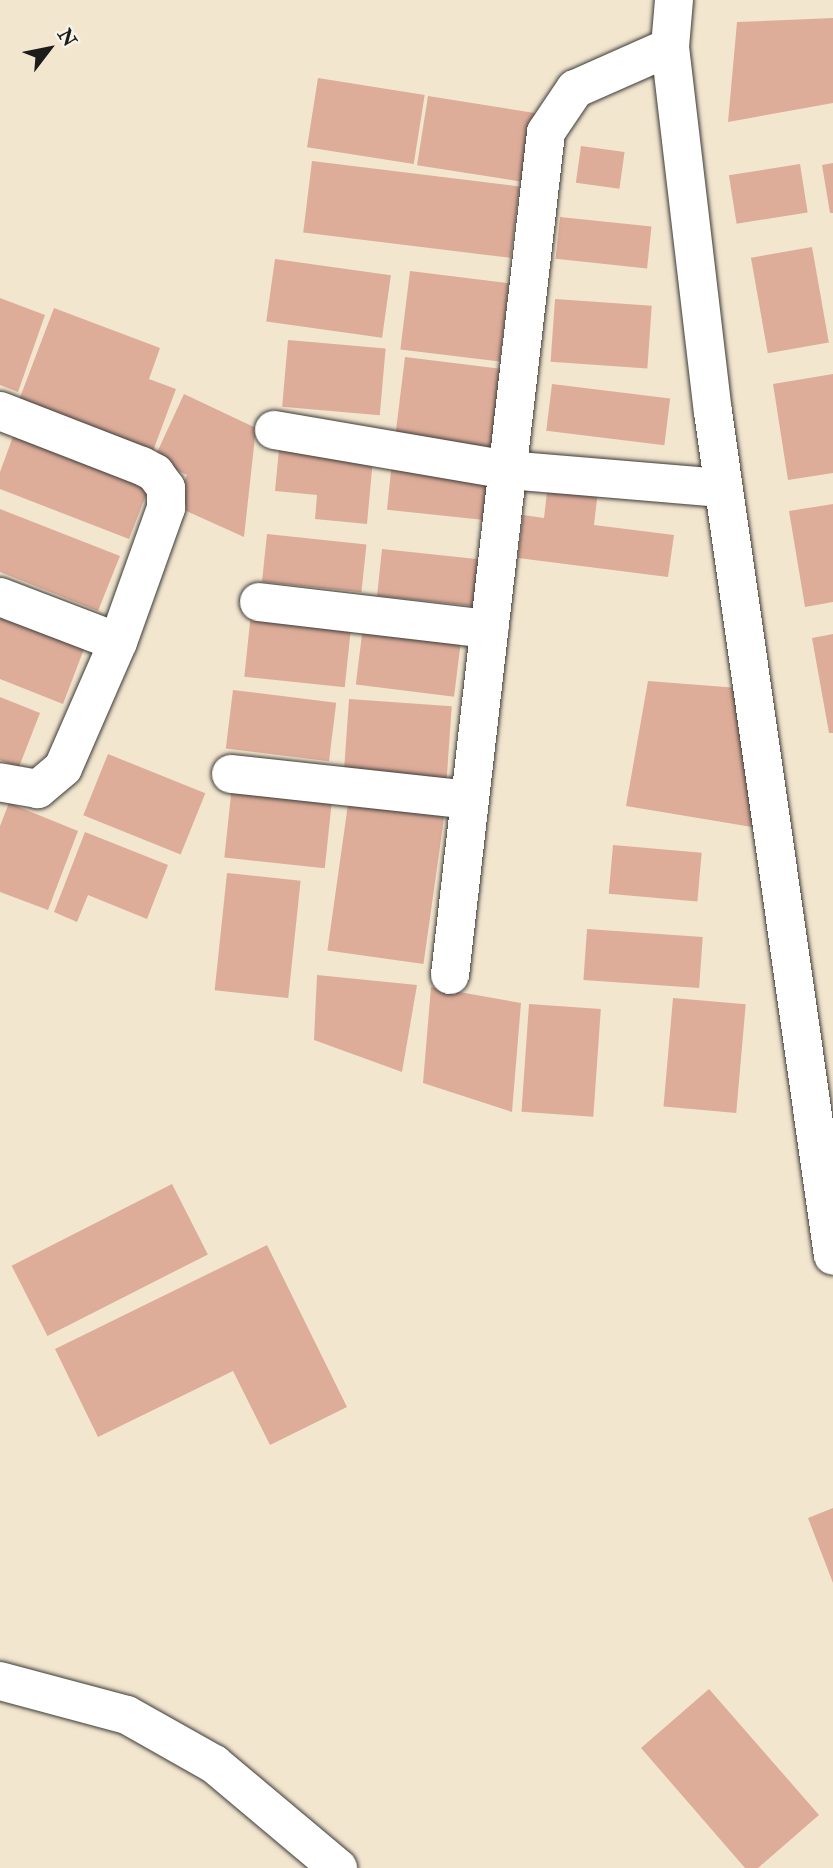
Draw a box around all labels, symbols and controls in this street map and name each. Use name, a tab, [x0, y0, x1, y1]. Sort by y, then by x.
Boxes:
north arrow	[14, 14, 84, 84]
text: N	[52, 24, 81, 51]

